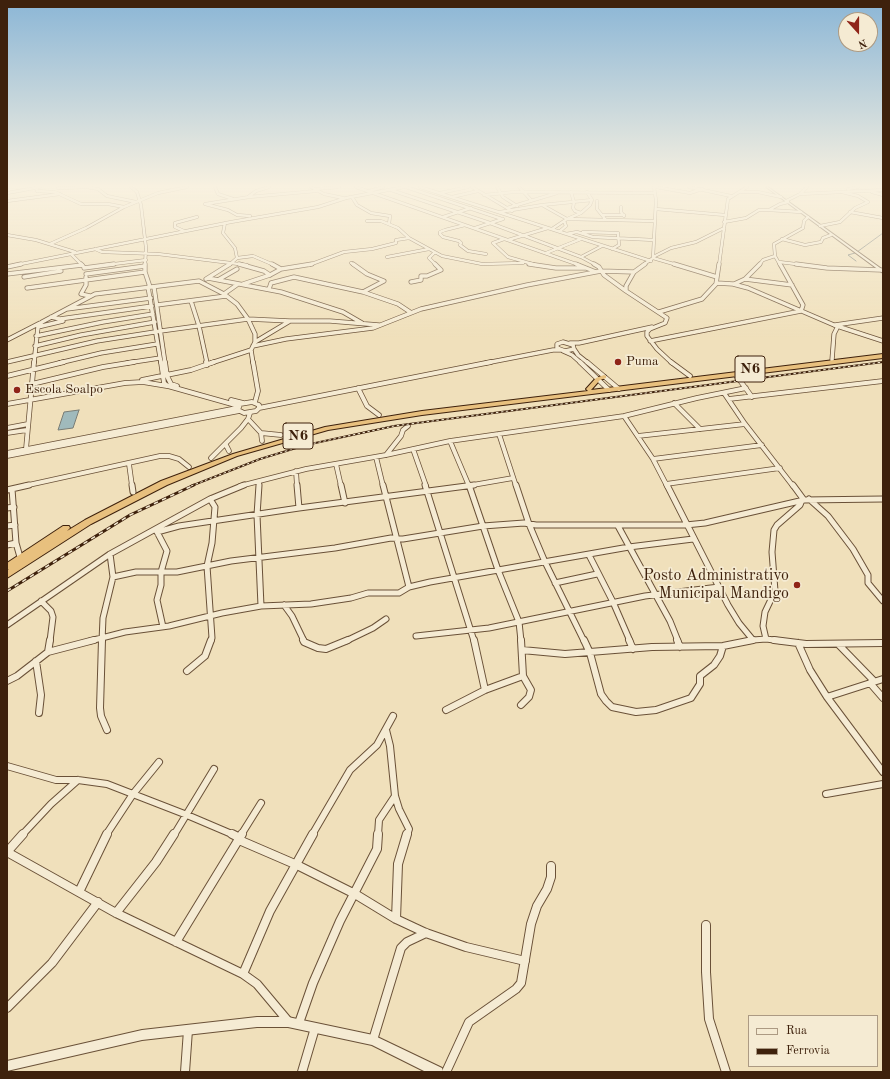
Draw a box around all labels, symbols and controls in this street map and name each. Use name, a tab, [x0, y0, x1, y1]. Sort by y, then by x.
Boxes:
north arrow	[838, 12, 878, 52]
text: N	[856, 36, 868, 49]
place label: Puma	[626, 354, 659, 370]
road number: N6	[735, 356, 765, 382]
marker: Puma	[613, 357, 623, 367]
place label: Escola Soalpo	[25, 382, 103, 398]
marker: Escola Soalpo	[12, 385, 22, 395]
road number: N6	[283, 423, 313, 449]
place label: Posto Administrativo Municipal Mandigo	[643, 566, 789, 604]
marker: Posto Administrativo Municipal Mandigo	[792, 580, 802, 590]
legend	[748, 1015, 878, 1067]
text: Rua	[786, 1025, 807, 1037]
text: Ferrovia	[786, 1045, 830, 1057]

